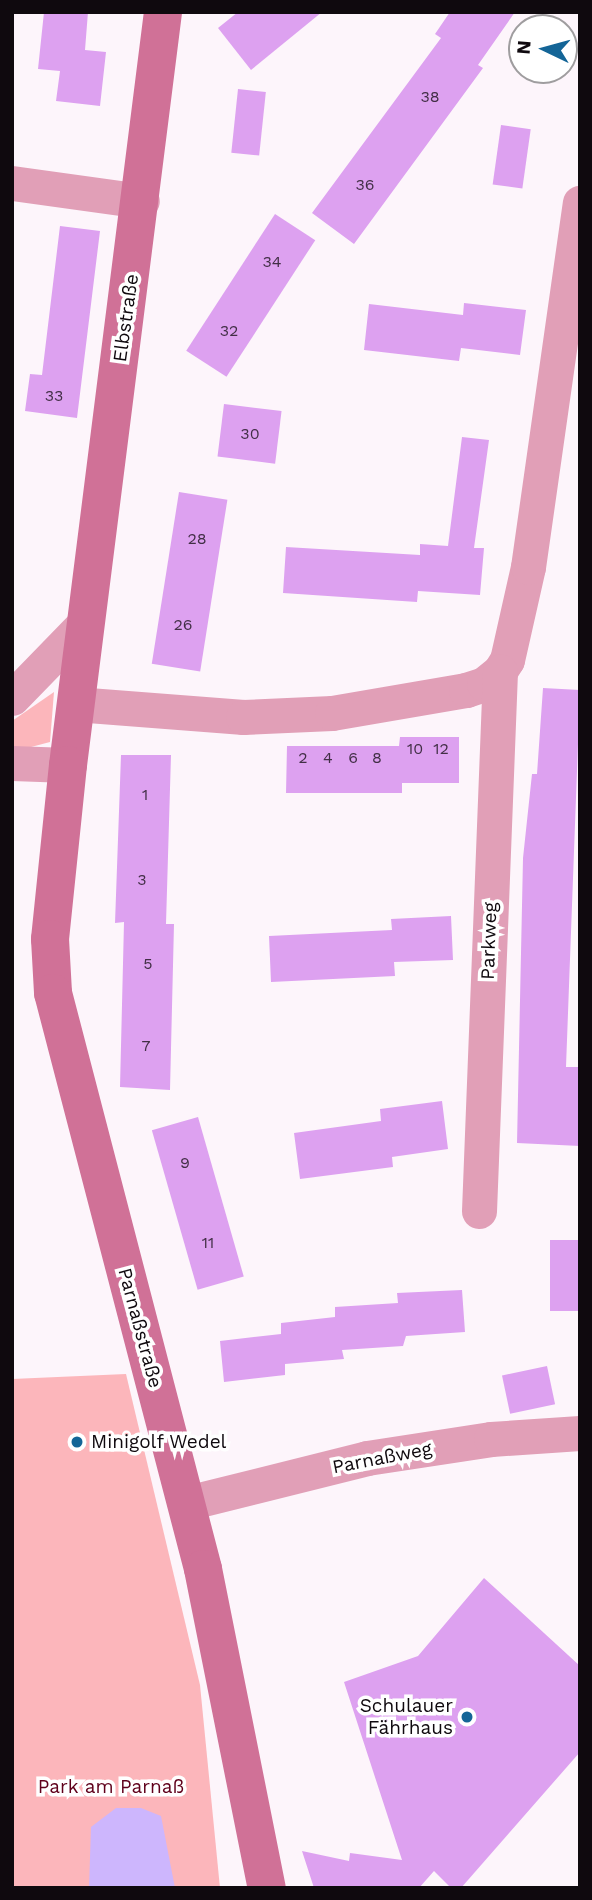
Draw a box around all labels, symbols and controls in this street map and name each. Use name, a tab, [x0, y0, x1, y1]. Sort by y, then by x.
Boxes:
north arrow	[508, 14, 578, 84]
text: N	[512, 39, 536, 55]
house number: 38	[420, 87, 440, 107]
house number: 36	[355, 175, 375, 195]
house number: 34	[262, 252, 282, 272]
street label: Elbstraße	[109, 272, 143, 364]
house number: 32	[220, 321, 238, 341]
house number: 33	[45, 386, 63, 406]
house number: 30	[240, 424, 260, 444]
house number: 28	[187, 529, 207, 549]
house number: 26	[173, 615, 193, 635]
house number: 10	[407, 739, 423, 759]
house number: 12	[433, 739, 449, 759]
house number: 2	[298, 748, 308, 768]
house number: 4	[323, 748, 333, 768]
house number: 6	[348, 748, 358, 768]
house number: 8	[372, 748, 382, 768]
house number: 1	[142, 785, 148, 805]
house number: 3	[137, 870, 147, 890]
street label: Parkweg	[476, 902, 502, 980]
house number: 5	[143, 954, 153, 974]
house number: 7	[142, 1036, 150, 1056]
house number: 9	[180, 1153, 190, 1173]
house number: 11	[202, 1233, 214, 1253]
street label: Parnaßstraße	[113, 1266, 167, 1390]
place label: Minigolf Wedel	[91, 1431, 228, 1453]
marker: Minigolf Wedel	[69, 1434, 85, 1450]
street label: Parnaßweg	[330, 1437, 434, 1479]
place label: Schulauer Fährhaus	[360, 1695, 453, 1739]
marker: Schulauer Fährhaus	[459, 1709, 475, 1725]
park label: Park am Parnaß	[37, 1776, 185, 1798]

